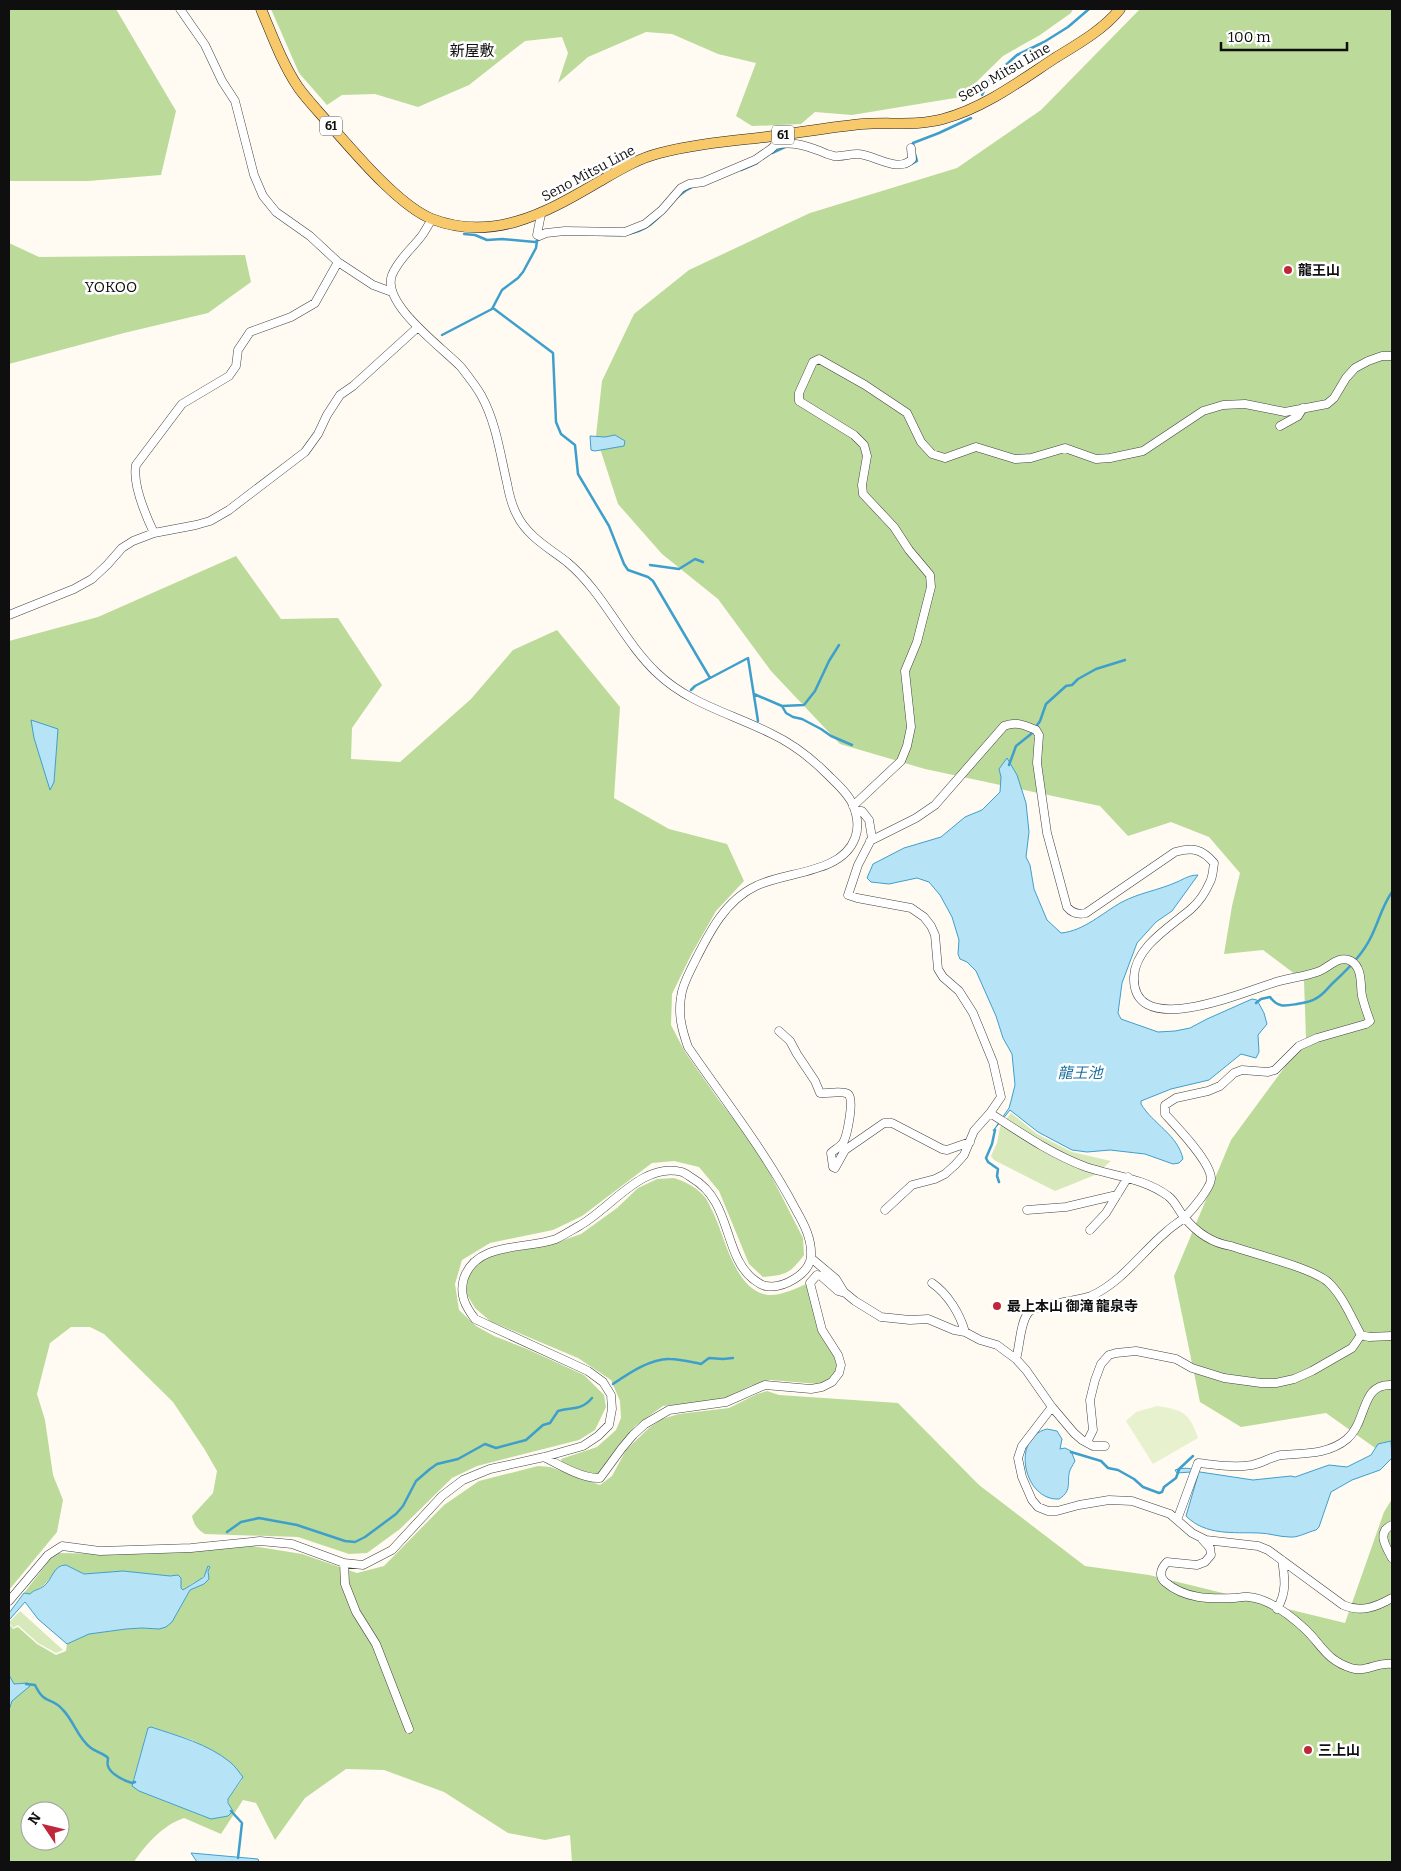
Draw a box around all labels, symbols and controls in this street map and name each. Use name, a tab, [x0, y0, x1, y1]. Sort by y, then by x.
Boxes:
scale bar	[1221, 20, 1347, 52]
text: 100 m	[1228, 28, 1271, 46]
street label: Seno Mitsu Line	[955, 39, 1053, 106]
district label: 新屋敷	[449, 42, 495, 60]
road number: 61	[320, 116, 342, 136]
road number: 61	[772, 126, 794, 144]
street label: Seno Mitsu Line	[539, 142, 638, 205]
place label: 龍王山	[1298, 262, 1340, 279]
marker: 龍王山	[1282, 264, 1294, 276]
district label: YOKOO	[85, 278, 137, 296]
water label: 龍王池	[1057, 1064, 1104, 1082]
place label: 最上本山 御滝 龍泉寺	[1007, 1298, 1138, 1315]
marker: 最上本山 御滝 龍泉寺	[991, 1300, 1003, 1312]
place label: 三上山	[1318, 1742, 1360, 1759]
marker: 三上山	[1302, 1744, 1314, 1756]
north arrow	[20, 1801, 70, 1851]
text: N	[25, 1809, 45, 1828]

